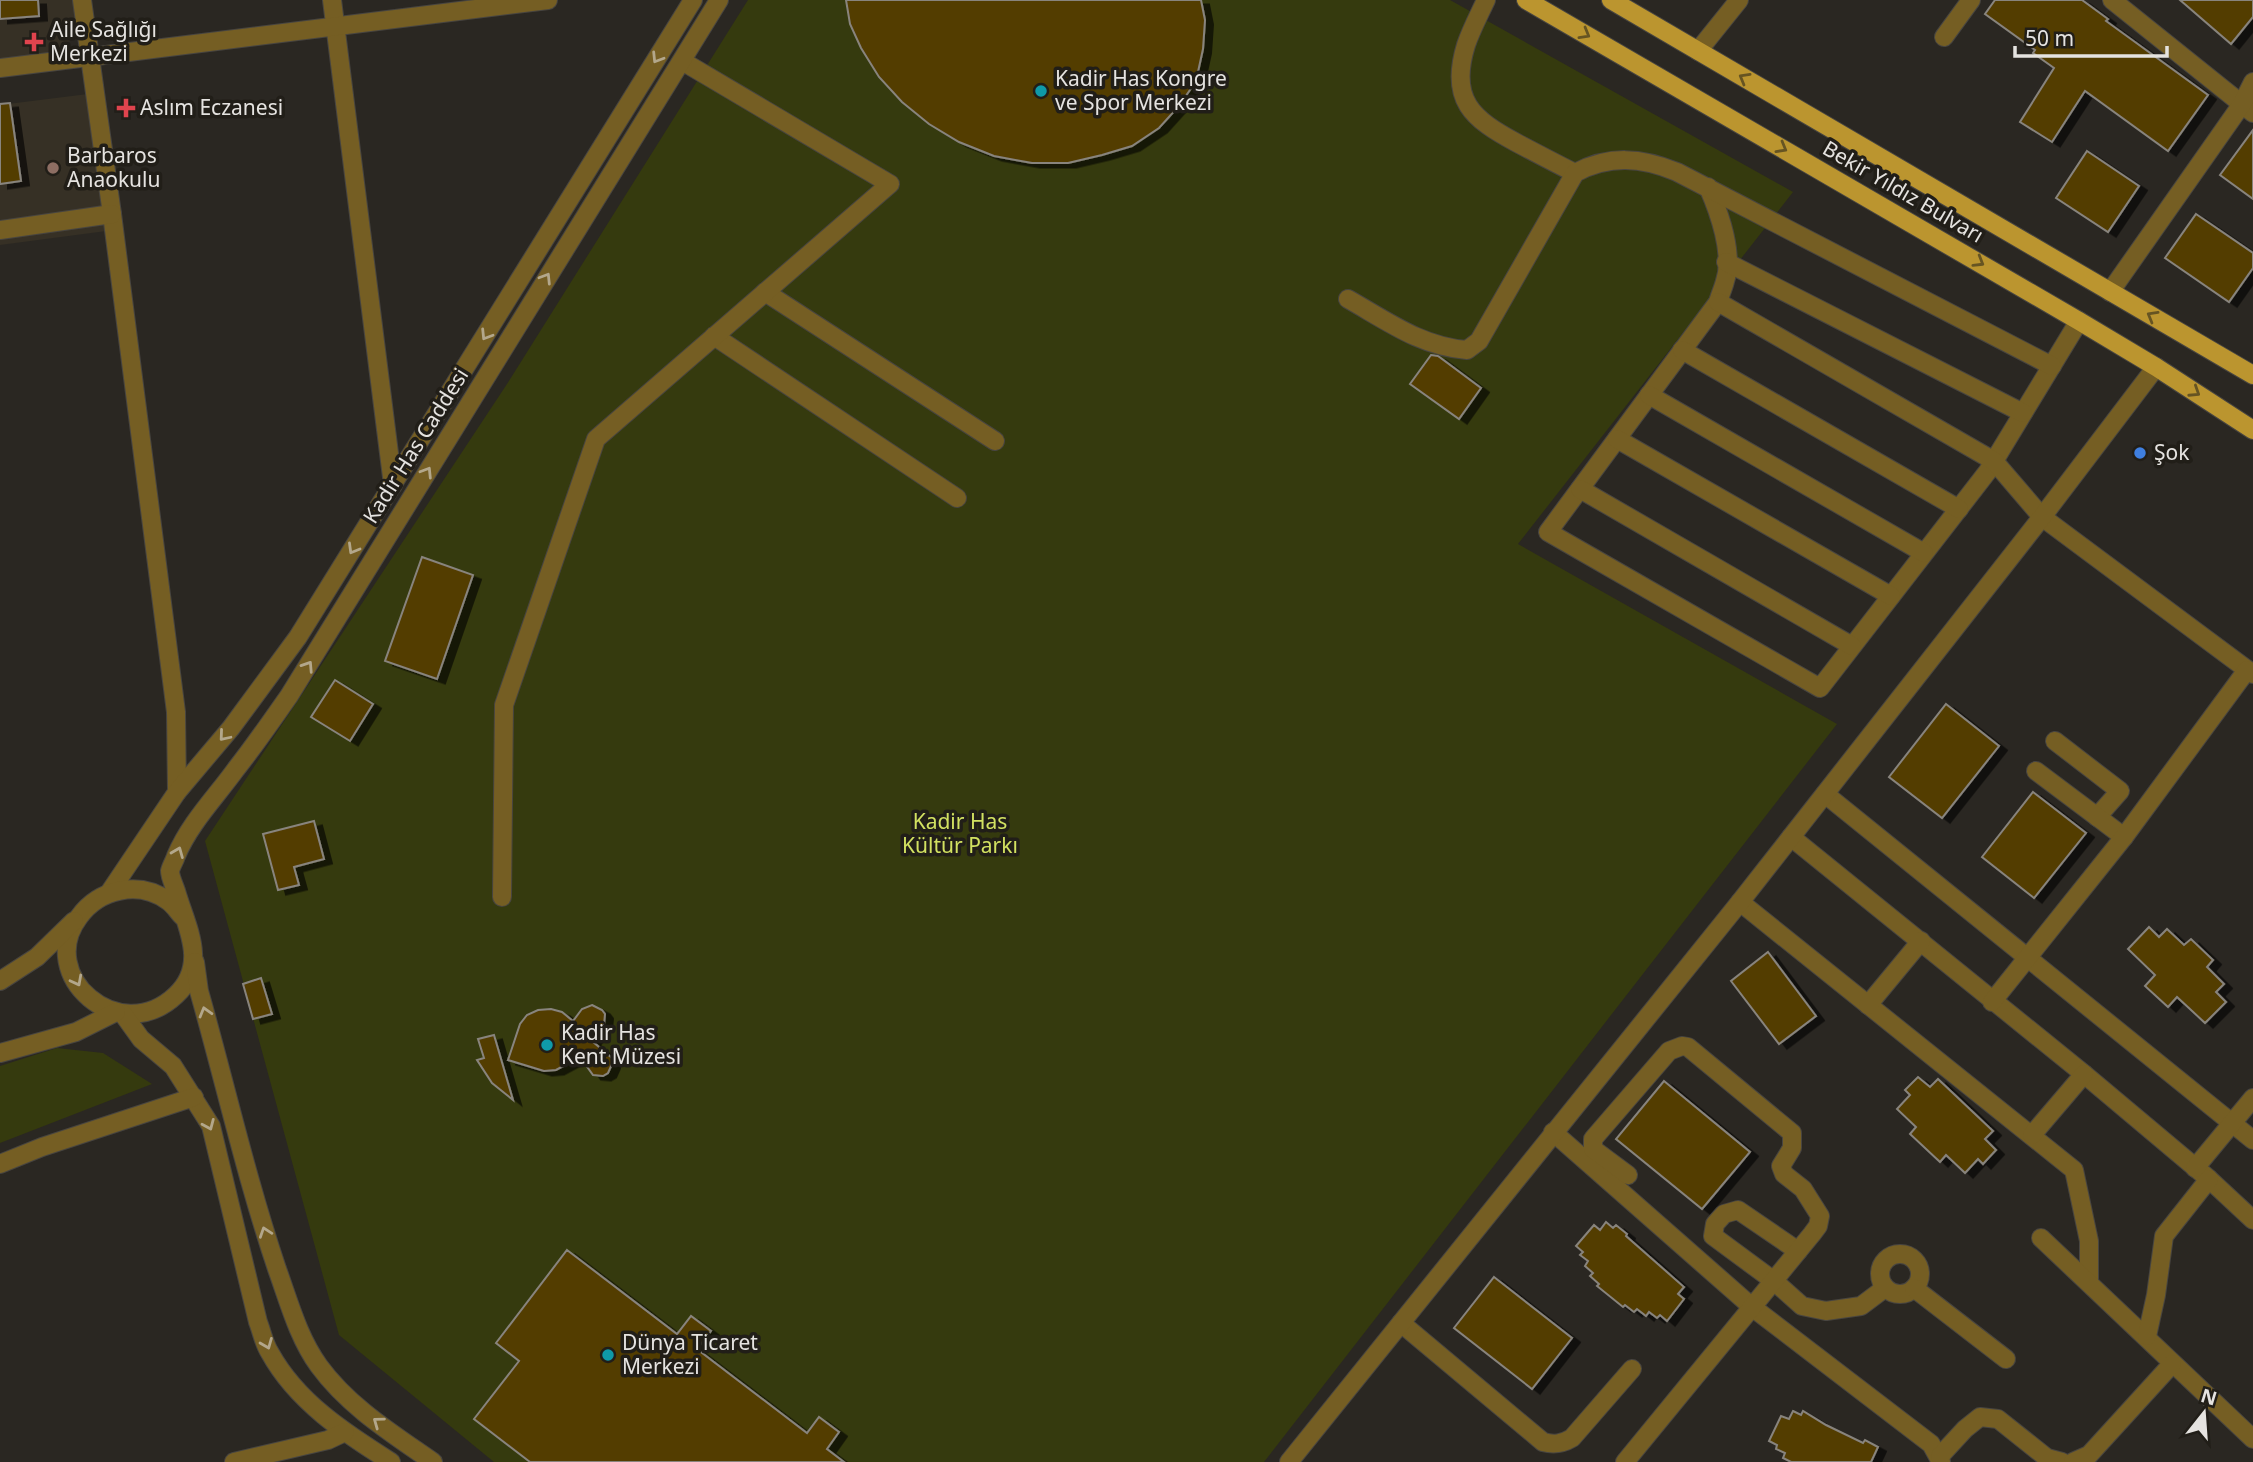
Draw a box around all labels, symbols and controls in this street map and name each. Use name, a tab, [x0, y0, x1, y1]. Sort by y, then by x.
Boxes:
scale bar	[2015, 14, 2167, 58]
place label: Aile Sağlığı Merkezi	[50, 15, 157, 67]
text: 50 m	[2025, 24, 2074, 52]
one-way arrow	[1578, 26, 1590, 39]
marker: Aile Sağlığı Merkezi	[24, 32, 44, 52]
one-way arrow	[652, 51, 665, 64]
place label: Kadir Has Kongre ve Spor Merkezi	[1055, 64, 1227, 116]
one-way arrow	[1738, 73, 1751, 86]
marker: Kadir Has Kongre ve Spor Merkezi	[1033, 83, 1049, 99]
place label: Aslım Eczanesi	[140, 93, 283, 121]
marker: Aslım Eczanesi	[118, 100, 134, 116]
street label: Bekir Yıldız Bulvarı	[1818, 134, 1989, 249]
one-way arrow	[1775, 140, 1787, 153]
place label: Barbaros Anaokulu	[67, 141, 160, 193]
marker: Barbaros Anaokulu	[45, 160, 61, 176]
one-way arrow	[1971, 254, 1984, 267]
one-way arrow	[538, 273, 551, 286]
one-way arrow	[2146, 311, 2159, 324]
one-way arrow	[481, 327, 494, 340]
street label: Kadir Has Caddesi	[356, 362, 474, 528]
one-way arrow	[2187, 384, 2200, 397]
place label: Şok	[2154, 438, 2190, 466]
marker: Şok	[2132, 445, 2148, 461]
one-way arrow	[418, 466, 431, 479]
one-way arrow	[348, 542, 361, 555]
one-way arrow	[300, 660, 313, 673]
one-way arrow	[220, 728, 232, 741]
park label: Kadir Has Kültür Parkı	[902, 807, 1018, 859]
one-way arrow	[170, 846, 184, 859]
one-way arrow	[68, 973, 82, 986]
one-way arrow	[199, 1006, 213, 1018]
place label: Kadir Has Kent Müzesi	[561, 1018, 681, 1070]
marker: Kadir Has Kent Müzesi	[539, 1037, 555, 1053]
one-way arrow	[201, 1118, 215, 1130]
one-way arrow	[259, 1226, 273, 1238]
place label: Dünya Ticaret Merkezi	[622, 1328, 758, 1380]
one-way arrow	[258, 1338, 272, 1350]
marker: Dünya Ticaret Merkezi	[600, 1347, 616, 1363]
north arrow	[2169, 1378, 2239, 1448]
text: N	[2198, 1382, 2220, 1411]
one-way arrow	[373, 1418, 385, 1431]

